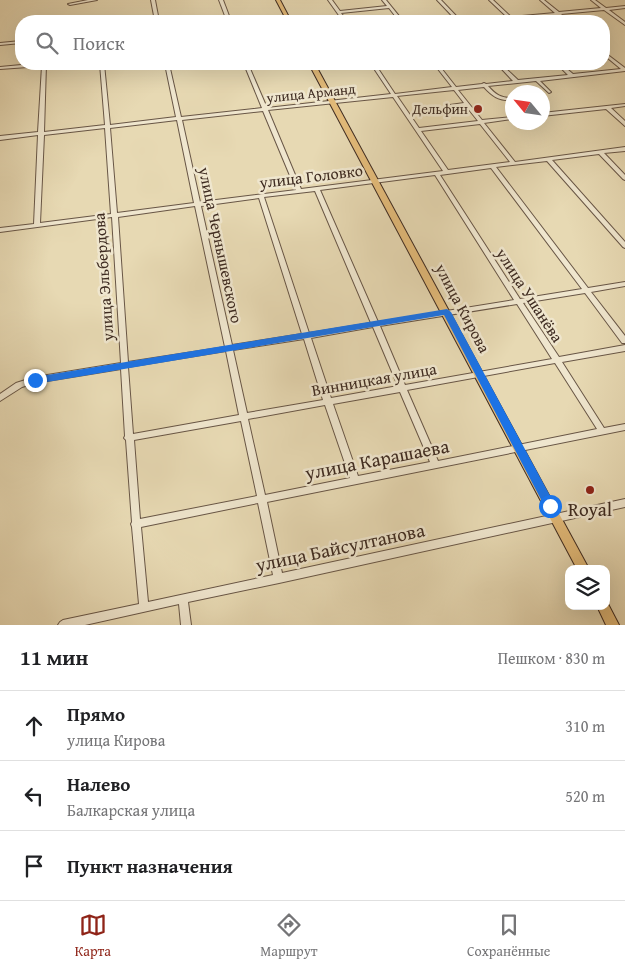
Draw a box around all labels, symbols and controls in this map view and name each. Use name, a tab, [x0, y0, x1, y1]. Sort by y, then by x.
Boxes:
search box	[15, 15, 610, 70]
icon: search	[33, 29, 61, 57]
text: Поиск	[73, 29, 125, 57]
street label: улица Арманд	[265, 78, 357, 108]
north arrow	[505, 85, 550, 130]
place label: Дельфин	[411, 99, 468, 119]
marker: Дельфин	[472, 103, 484, 115]
street label: улица Головко	[257, 158, 364, 194]
street label: улица Чернышевского	[193, 164, 249, 325]
street label: улица Эльбердова	[87, 212, 120, 343]
street label: улица Ушанёва	[490, 242, 570, 347]
street label: улица Кирова	[429, 258, 497, 357]
street label: Винницкая улица	[310, 356, 439, 402]
route end	[24, 369, 47, 392]
street label: улица Карашаева	[302, 431, 451, 487]
marker: Royal	[584, 484, 596, 496]
route start	[539, 495, 562, 518]
place label: Royal	[568, 495, 612, 523]
street label: улица Байсултанова	[252, 515, 427, 579]
map controls	[565, 565, 610, 610]
button: layers	[565, 565, 610, 610]
text: 11 мин	[20, 642, 88, 673]
text: Пешком · 830 m	[498, 646, 605, 670]
text: Прямо	[67, 700, 125, 728]
icon: ahead	[20, 712, 48, 740]
text: 310 m	[565, 714, 605, 738]
text: улица Кирова	[67, 728, 165, 752]
text: Налево	[67, 770, 130, 798]
icon: left	[20, 782, 48, 810]
text: 520 m	[565, 784, 605, 808]
text: Балкарская улица	[67, 798, 195, 822]
icon: arrive	[20, 852, 48, 880]
text: Пункт назначения	[67, 852, 233, 880]
tab: Карта	[75, 911, 111, 961]
tab: Маршрут	[260, 911, 318, 961]
tab: Сохранённые	[467, 911, 550, 961]

